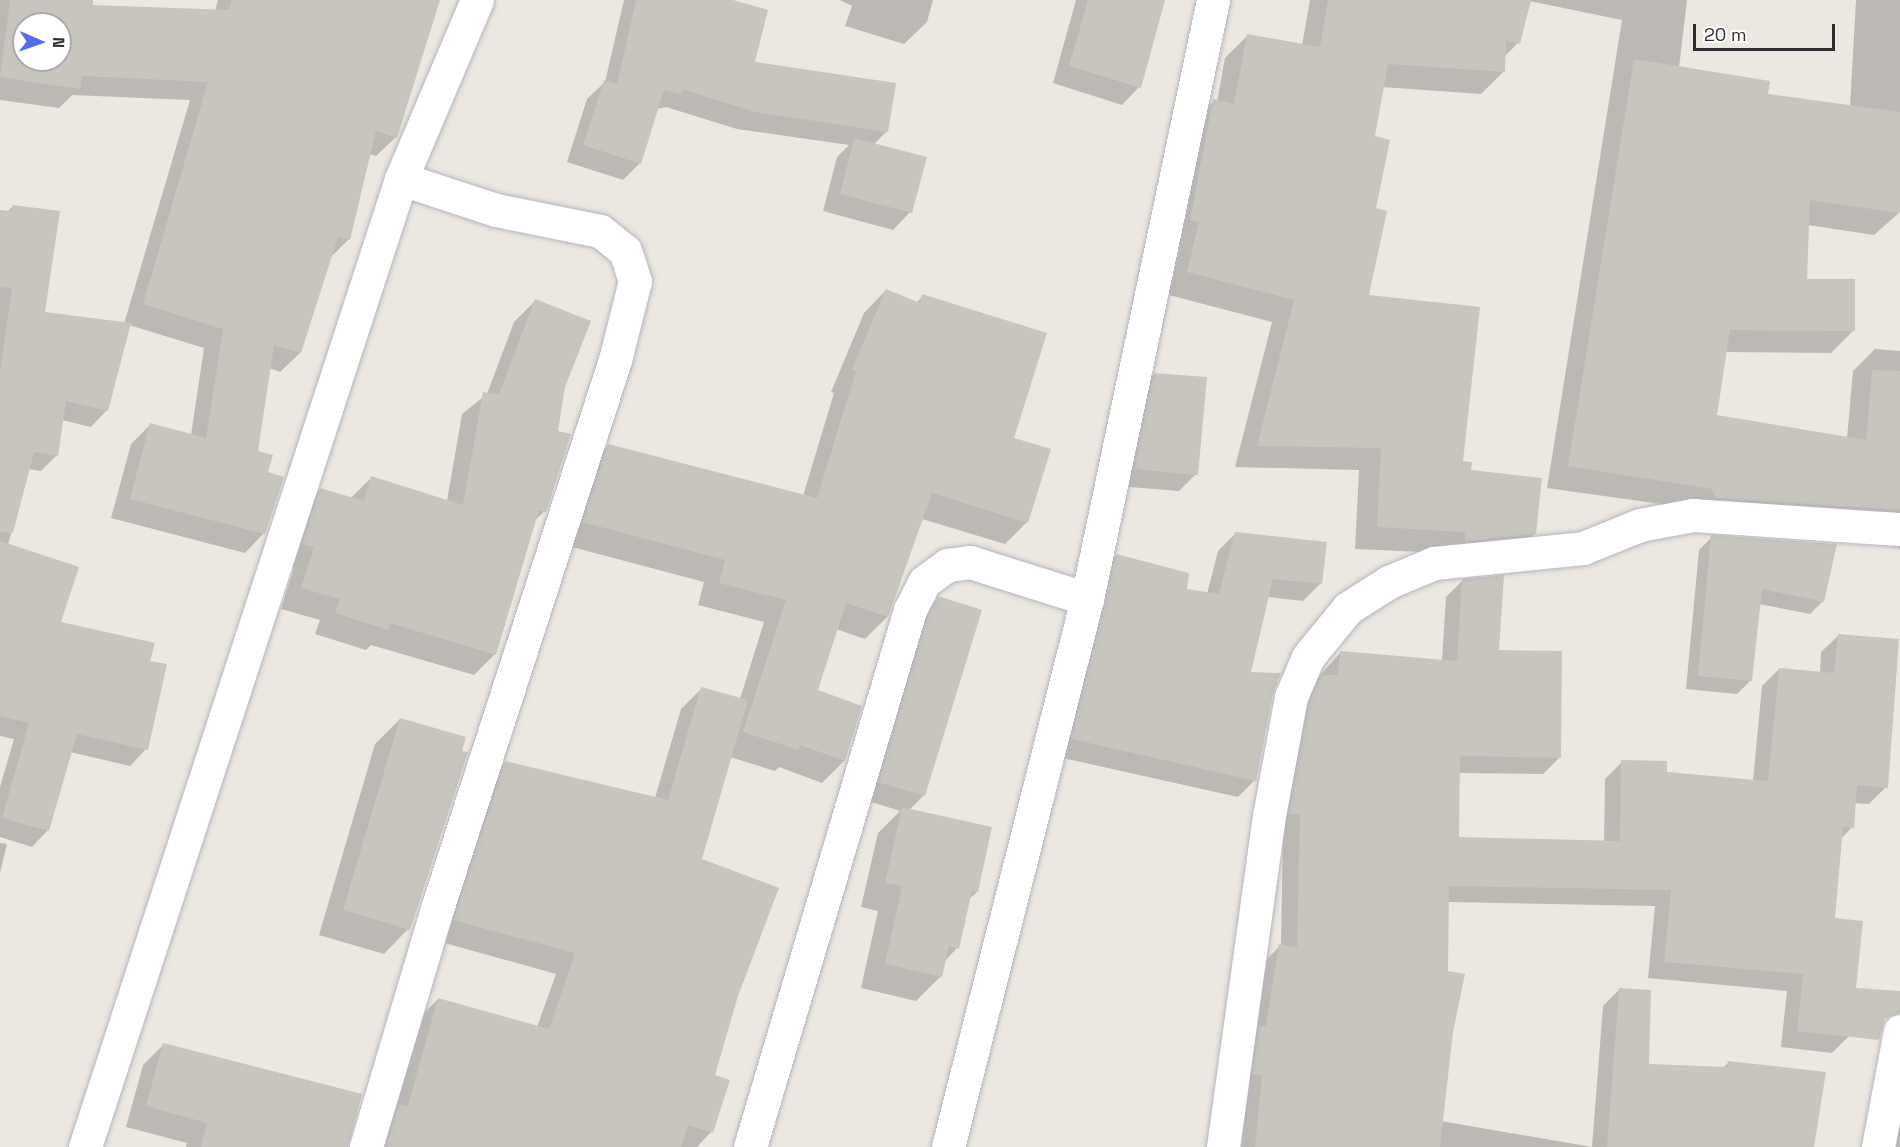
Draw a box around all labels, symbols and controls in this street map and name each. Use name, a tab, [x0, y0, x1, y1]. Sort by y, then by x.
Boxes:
north arrow	[12, 12, 72, 72]
scale bar	[1696, 12, 1838, 50]
text: 20 m	[1704, 23, 1747, 46]
text: N	[48, 37, 69, 48]

